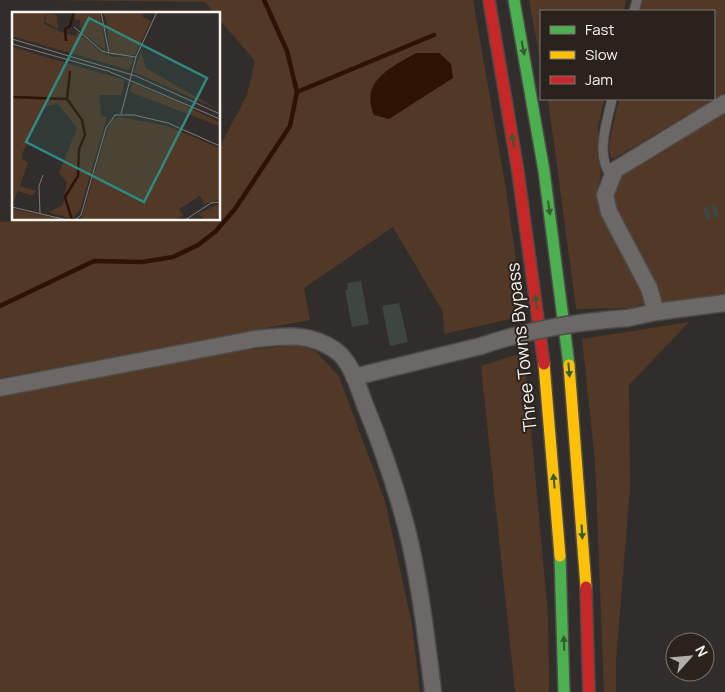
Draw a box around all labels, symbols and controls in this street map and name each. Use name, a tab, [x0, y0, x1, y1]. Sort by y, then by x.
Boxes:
legend	[540, 10, 715, 100]
inset map	[12, 12, 220, 220]
text: Fast	[585, 19, 614, 40]
one-way arrow	[520, 40, 528, 56]
text: Slow	[585, 44, 618, 65]
text: Jam	[585, 69, 613, 90]
one-way arrow	[509, 133, 517, 149]
one-way arrow	[545, 201, 553, 217]
street label: Three Towns Bypass	[500, 262, 542, 433]
one-way arrow	[532, 294, 540, 310]
one-way arrow	[565, 362, 573, 378]
one-way arrow	[550, 473, 558, 489]
one-way arrow	[579, 524, 587, 540]
north arrow	[665, 632, 715, 682]
one-way arrow	[559, 635, 567, 651]
text: N	[691, 642, 713, 660]

